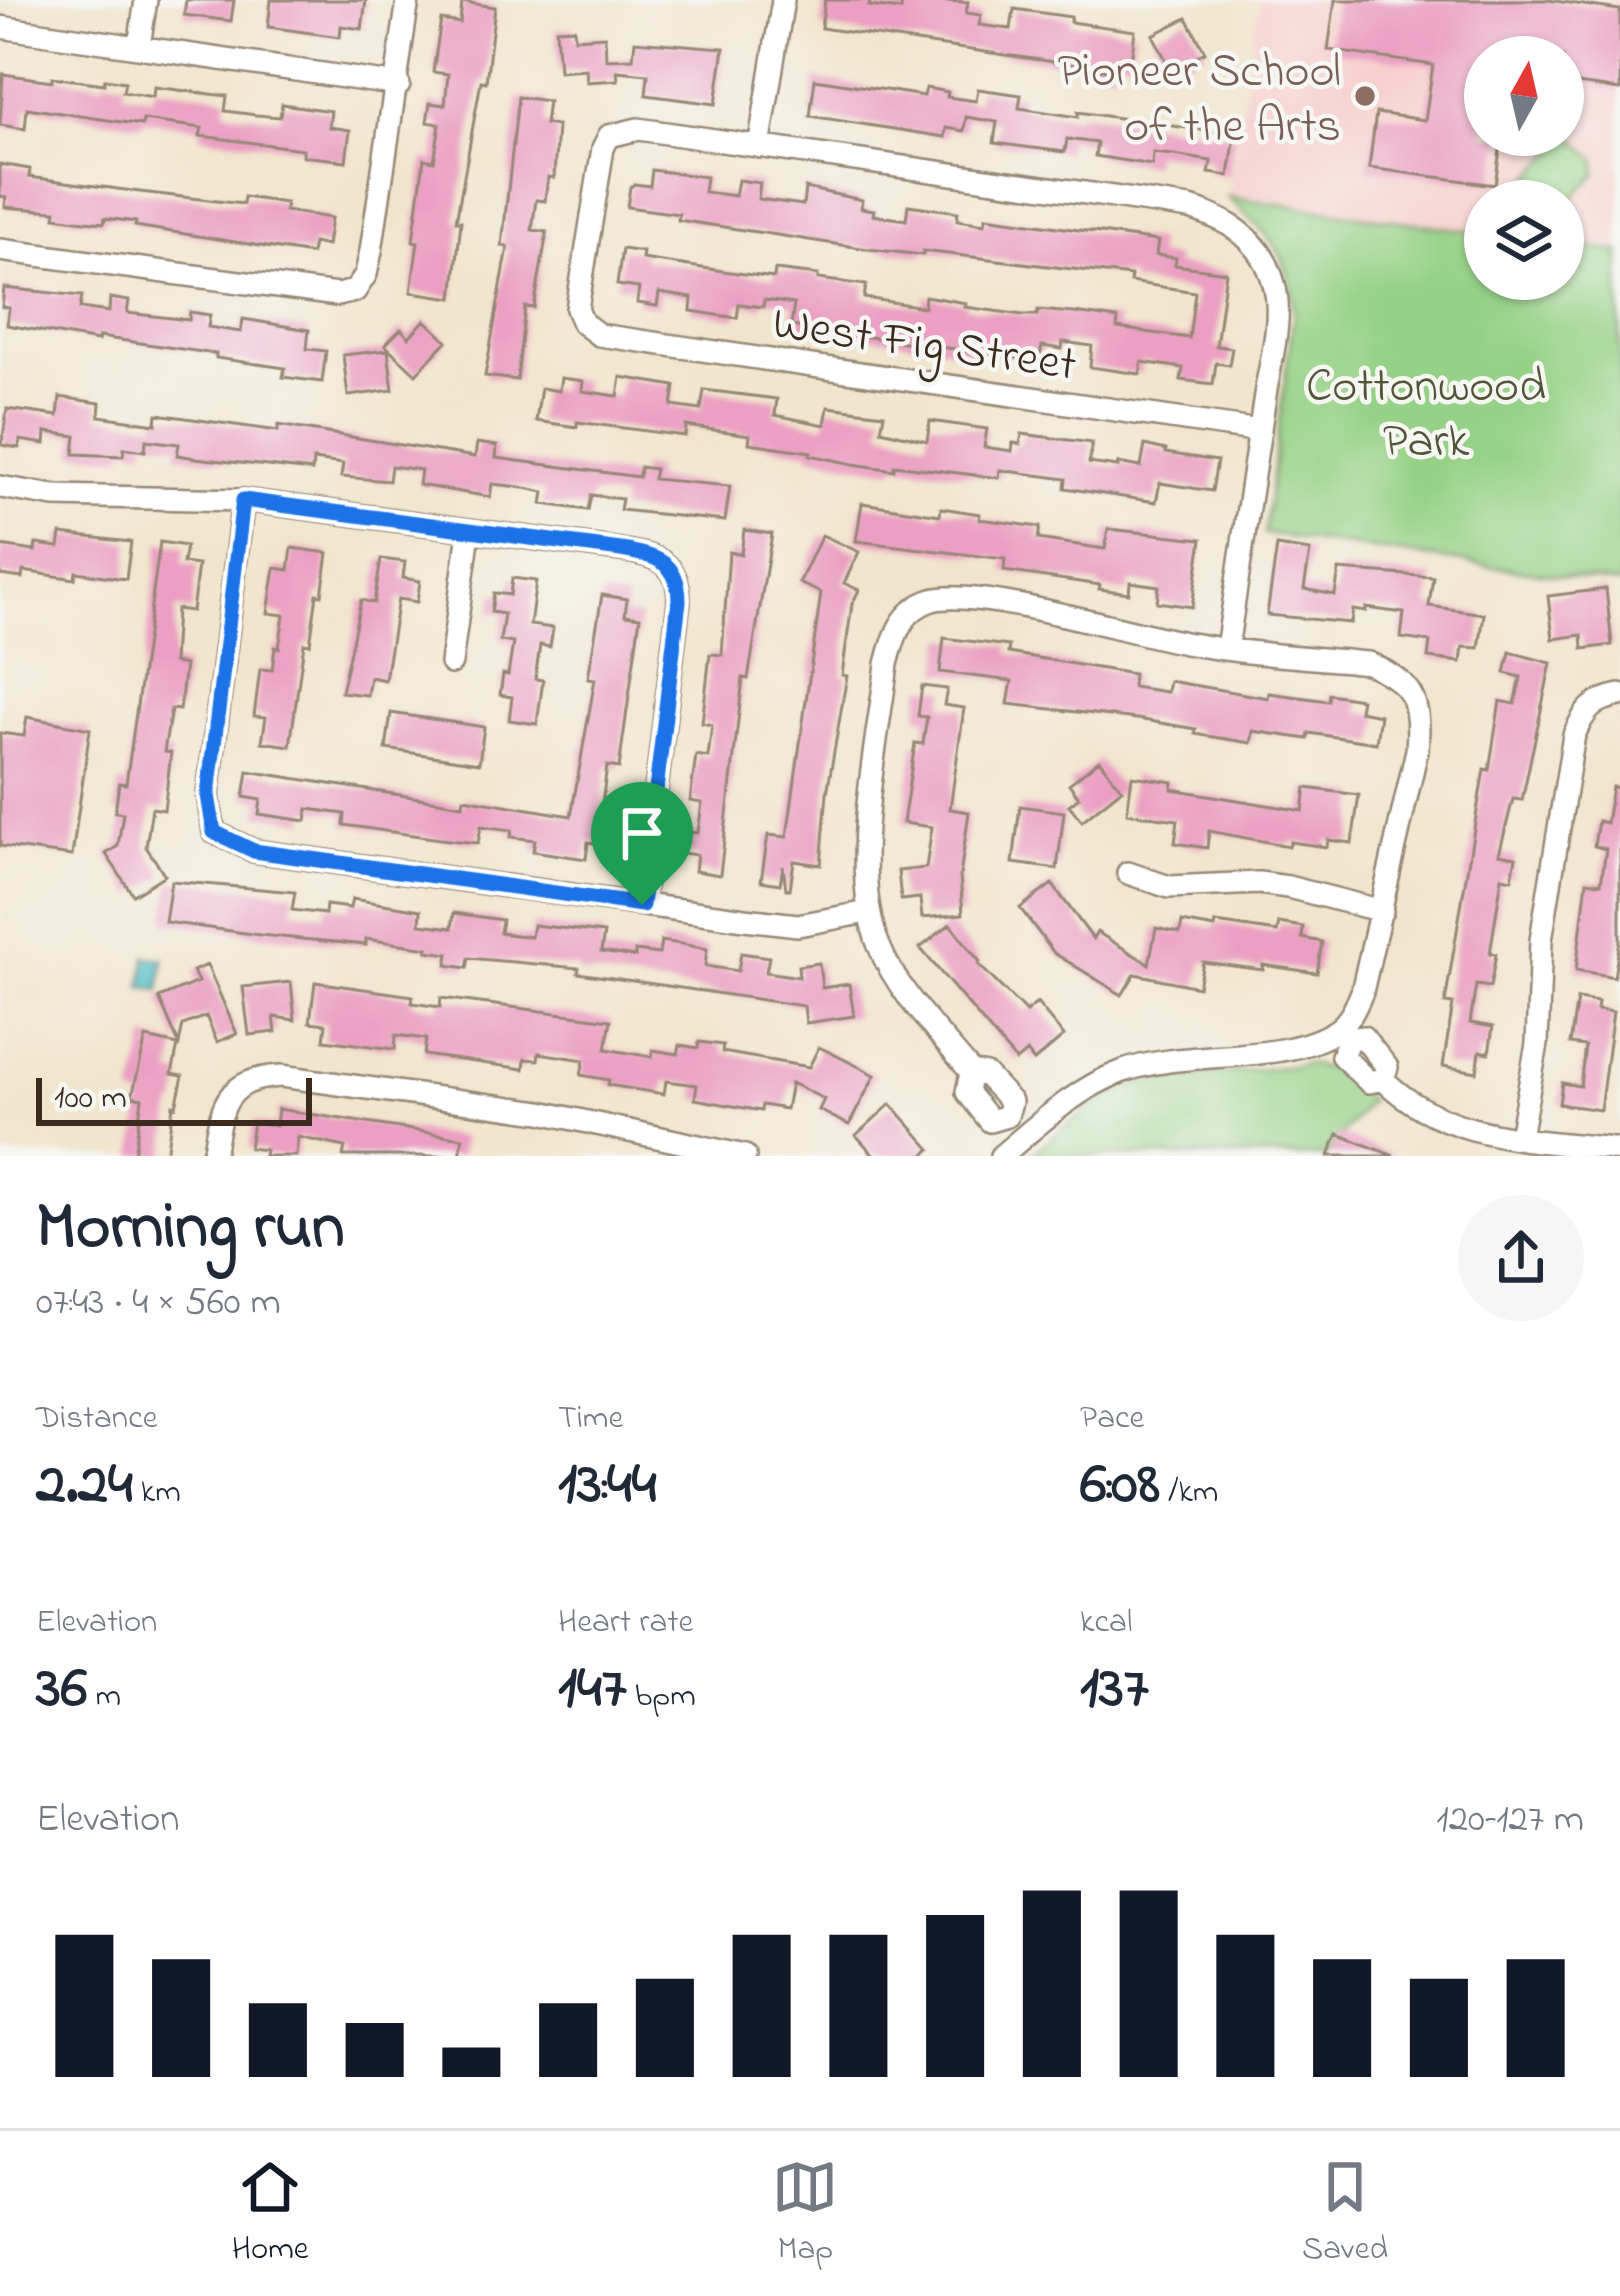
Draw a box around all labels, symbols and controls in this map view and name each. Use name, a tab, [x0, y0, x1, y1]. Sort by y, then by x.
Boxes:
north arrow	[1464, 36, 1584, 156]
map controls	[1464, 36, 1584, 300]
place label: Pioneer School of the Arts	[1057, 38, 1341, 163]
marker: Pioneer School of the Arts	[1352, 83, 1378, 109]
button: layers	[1464, 180, 1584, 300]
street label: West Fig Street	[768, 290, 1080, 403]
park label: Cottonwood Park	[1306, 353, 1546, 478]
pin	[591, 782, 693, 905]
icon: arrive	[609, 800, 675, 866]
scale bar	[36, 1072, 312, 1125]
text: 100 m	[54, 1075, 127, 1123]
text: Morning run	[36, 1182, 345, 1278]
button: share	[1458, 1195, 1584, 1321]
text: 07:43 · 4 × 560 m	[36, 1275, 281, 1332]
text: Distance	[36, 1395, 158, 1443]
text: Time	[558, 1395, 623, 1443]
text: Pace	[1080, 1395, 1144, 1443]
text: 2.24	[36, 1443, 133, 1530]
text: 13:44	[558, 1443, 656, 1530]
text: 6:08	[1080, 1443, 1160, 1530]
text: km	[133, 1469, 181, 1517]
text: /km	[1160, 1469, 1218, 1517]
text: Elevation	[36, 1599, 157, 1647]
text: Heart rate	[558, 1599, 693, 1647]
text: kcal	[1080, 1599, 1132, 1647]
text: 36	[36, 1647, 87, 1734]
text: 147	[558, 1647, 627, 1734]
text: 137	[1080, 1647, 1149, 1734]
text: m	[87, 1673, 121, 1721]
text: bpm	[627, 1673, 696, 1721]
text: Elevation	[36, 1792, 179, 1849]
text: 120–127 m	[1436, 1792, 1584, 1849]
tab: Home	[232, 2154, 309, 2274]
tab: Map	[772, 2154, 838, 2274]
tab: Saved	[1302, 2154, 1388, 2274]

